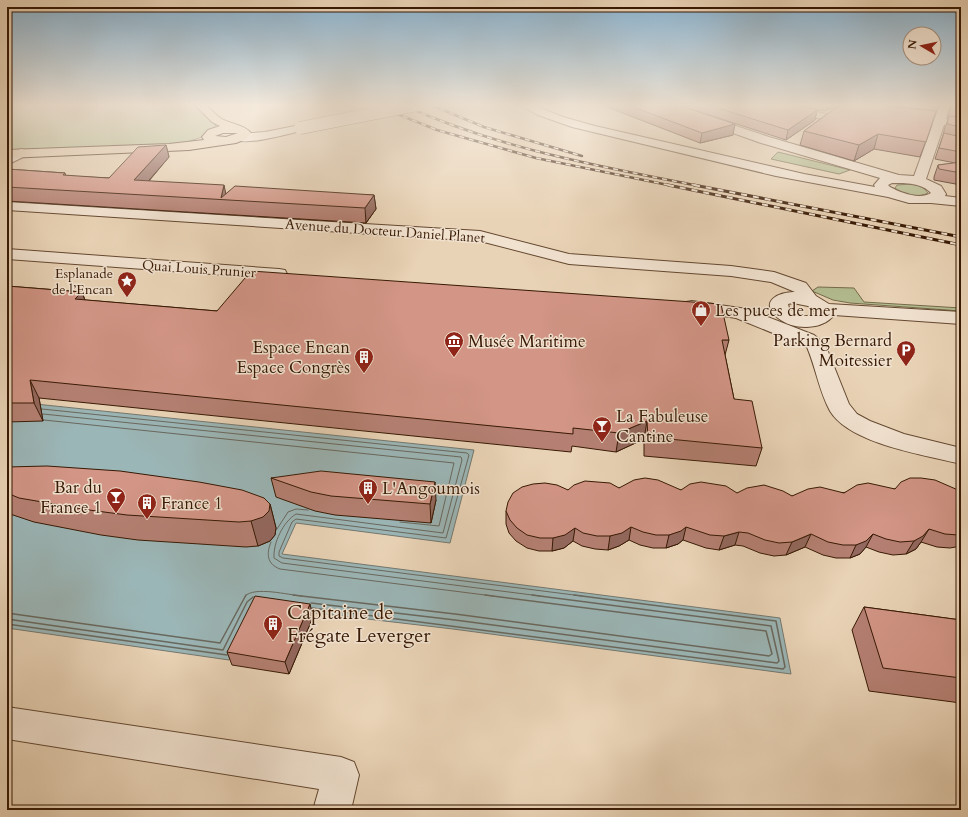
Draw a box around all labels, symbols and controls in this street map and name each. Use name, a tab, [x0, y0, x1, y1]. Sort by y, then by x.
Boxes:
north arrow	[902, 26, 942, 66]
text: N	[904, 38, 921, 50]
street label: Avenue du Docteur Daniel Planet	[284, 215, 486, 248]
street label: Quai Louis Prunier	[141, 256, 257, 283]
place label: Esplanade de l’Encan	[52, 264, 113, 299]
place icon: Esplanade de l’Encan	[116, 270, 138, 298]
shop icon: Les puces de mer	[690, 299, 712, 327]
place label: Les puces de mer	[715, 299, 838, 322]
place label: Parking Bernard Moitessier	[773, 329, 893, 372]
museum icon: Musée Maritime	[443, 330, 465, 358]
place label: Musée Maritime	[468, 330, 586, 353]
place label: Espace Encan Espace Congrès	[236, 336, 350, 379]
parking icon: Parking Bernard Moitessier	[895, 339, 917, 367]
building icon: Espace Encan Espace Congrès	[353, 346, 375, 374]
place label: La Fabuleuse Cantine	[616, 405, 708, 448]
bar icon: La Fabuleuse Cantine	[591, 415, 613, 443]
place label: Bar du France 1	[40, 476, 102, 519]
building icon: L'Angoumois	[357, 477, 379, 505]
place label: L'Angoumois	[382, 477, 480, 500]
bar icon: Bar du France 1	[105, 486, 127, 514]
building icon: France 1	[136, 492, 158, 520]
place label: France 1	[161, 492, 223, 515]
place label: Capitaine de Frégate Leverger	[287, 599, 431, 649]
building icon: Capitaine de Frégate Leverger	[262, 613, 284, 641]

